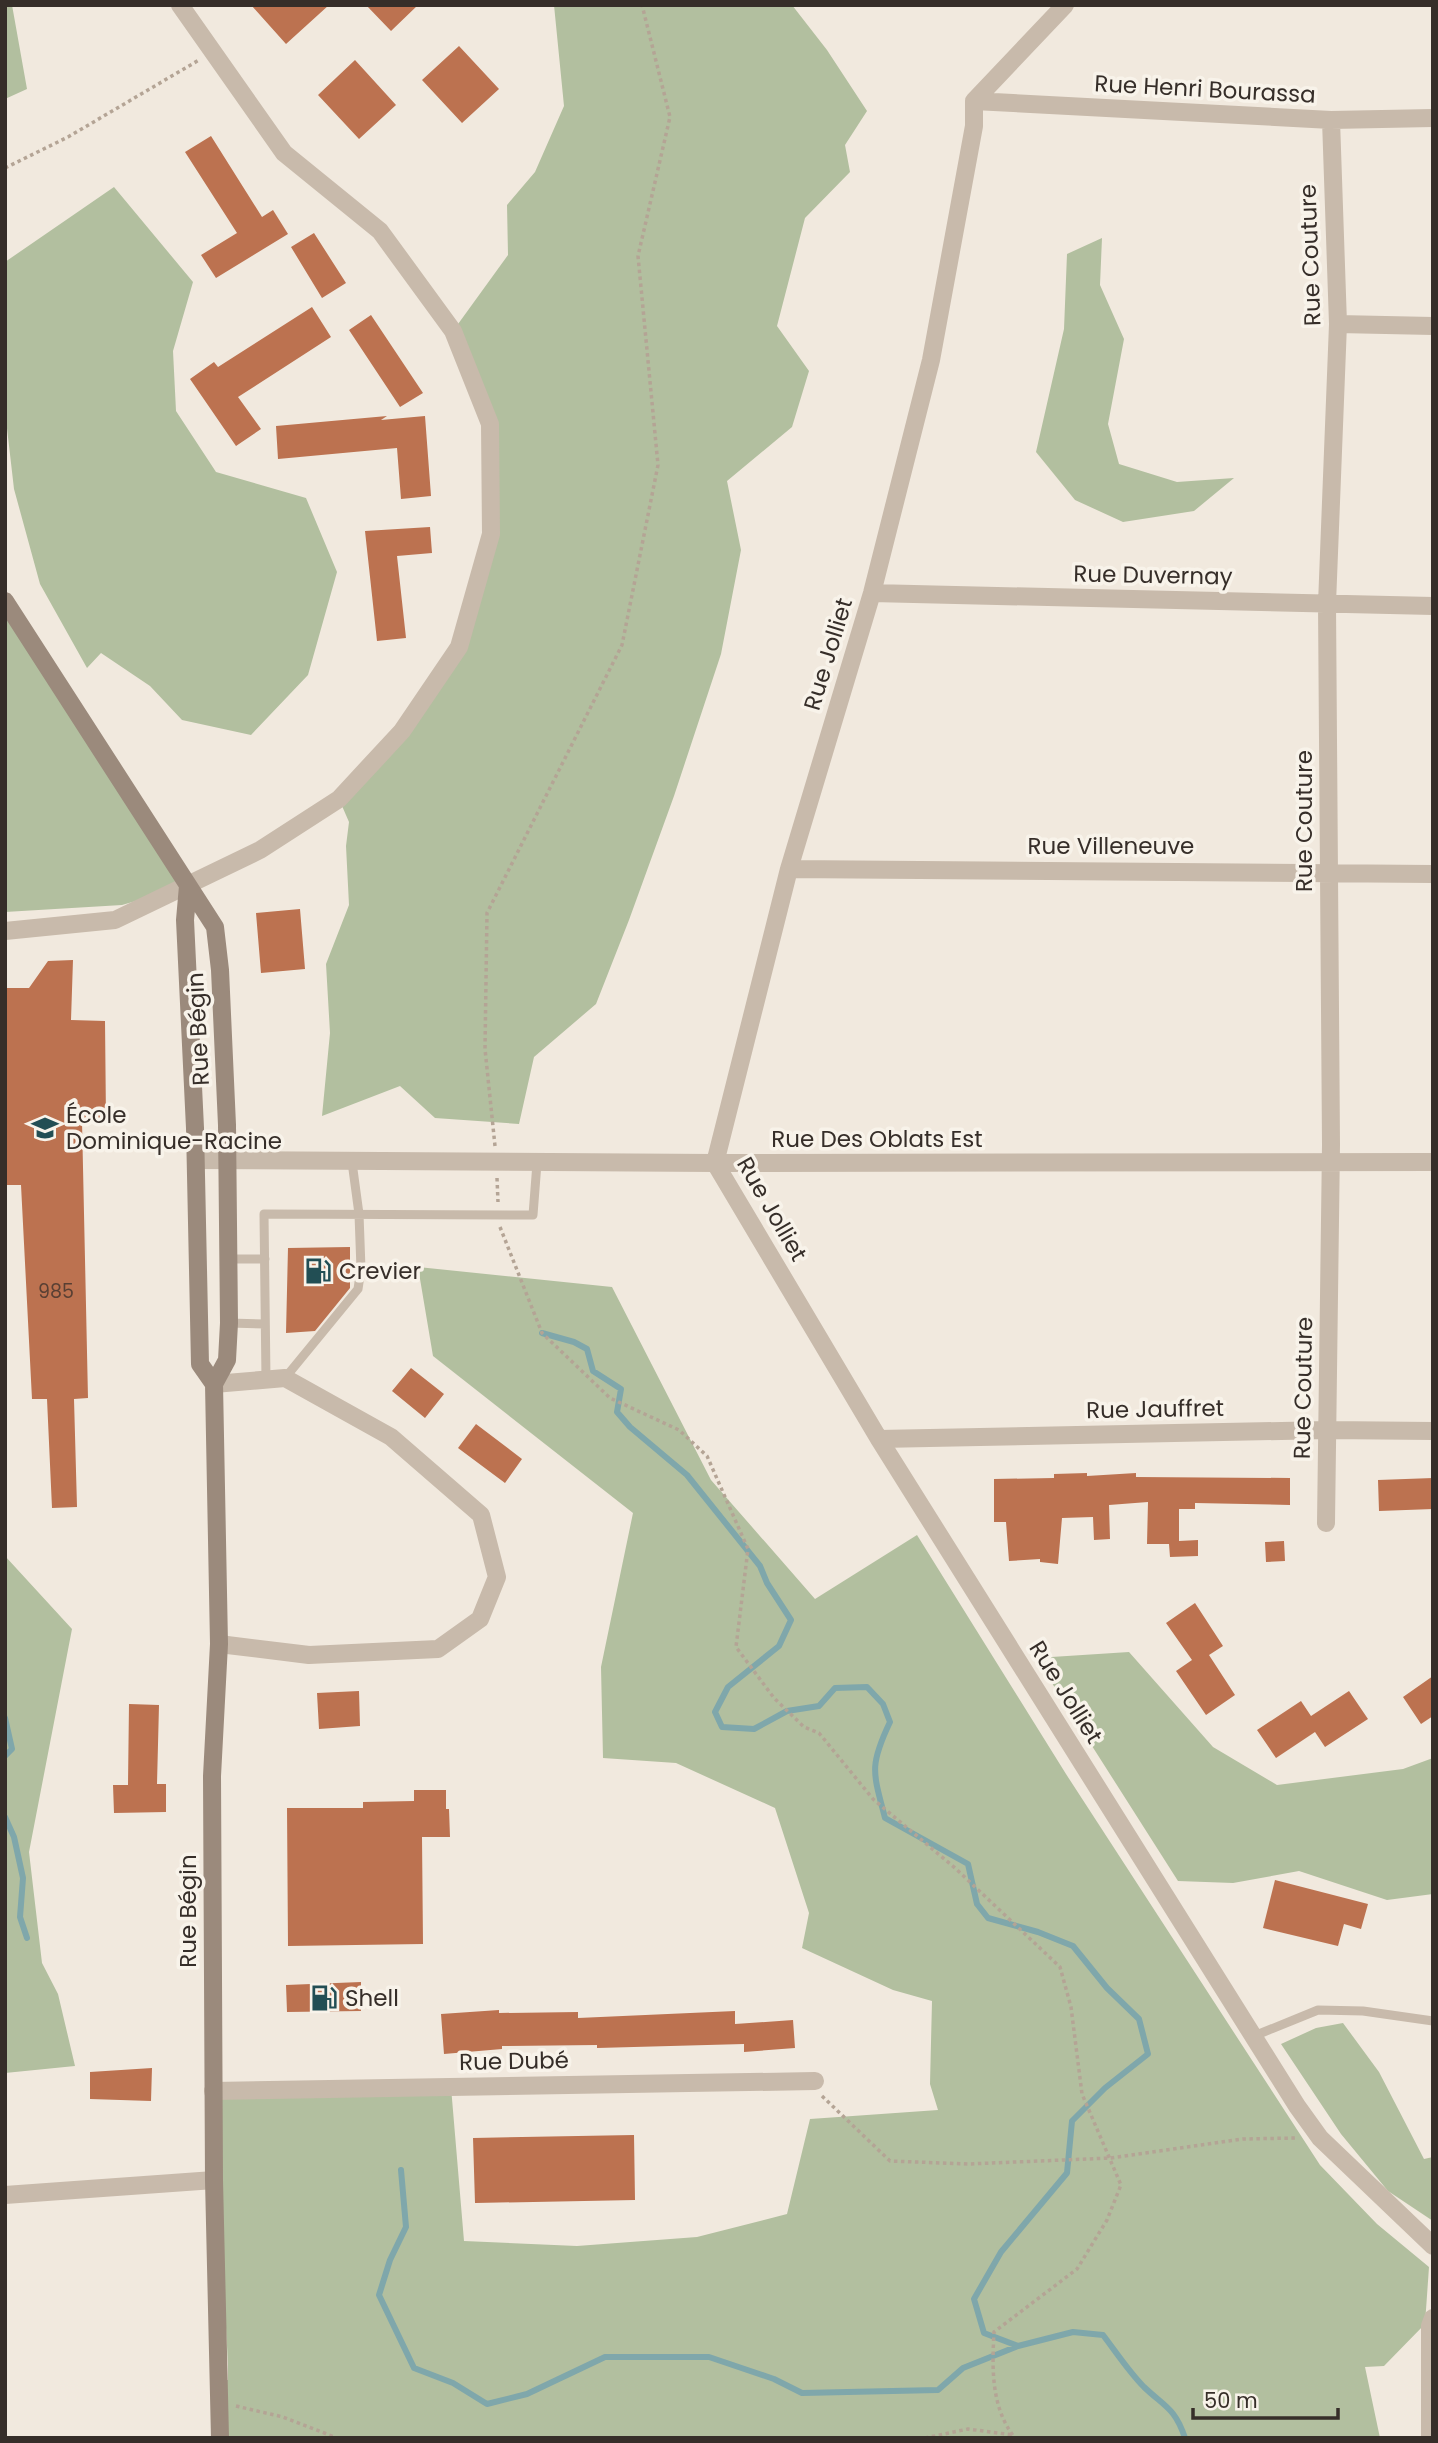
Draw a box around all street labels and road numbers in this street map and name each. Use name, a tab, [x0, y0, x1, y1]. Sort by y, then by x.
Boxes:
street label: Rue Henri Bourassa	[1094, 67, 1316, 111]
street label: Rue Couture	[1292, 183, 1328, 327]
street label: Rue Duvernay	[1073, 558, 1233, 592]
street label: Rue Jolliet	[796, 594, 860, 714]
street label: Rue Couture	[1288, 750, 1320, 892]
street label: Rue Villeneuve	[1028, 830, 1194, 862]
street label: Rue Bégin	[179, 972, 217, 1086]
street label: Rue Des Oblats Est	[771, 1123, 983, 1155]
street label: Rue Jolliet	[729, 1151, 815, 1267]
street label: Rue Couture	[1286, 1317, 1320, 1459]
street label: Rue Jauffret	[1086, 1392, 1224, 1426]
street label: Rue Jolliet	[1022, 1634, 1110, 1750]
street label: Rue Bégin	[172, 1854, 204, 1968]
street label: Rue Dubé	[459, 2044, 569, 2078]

